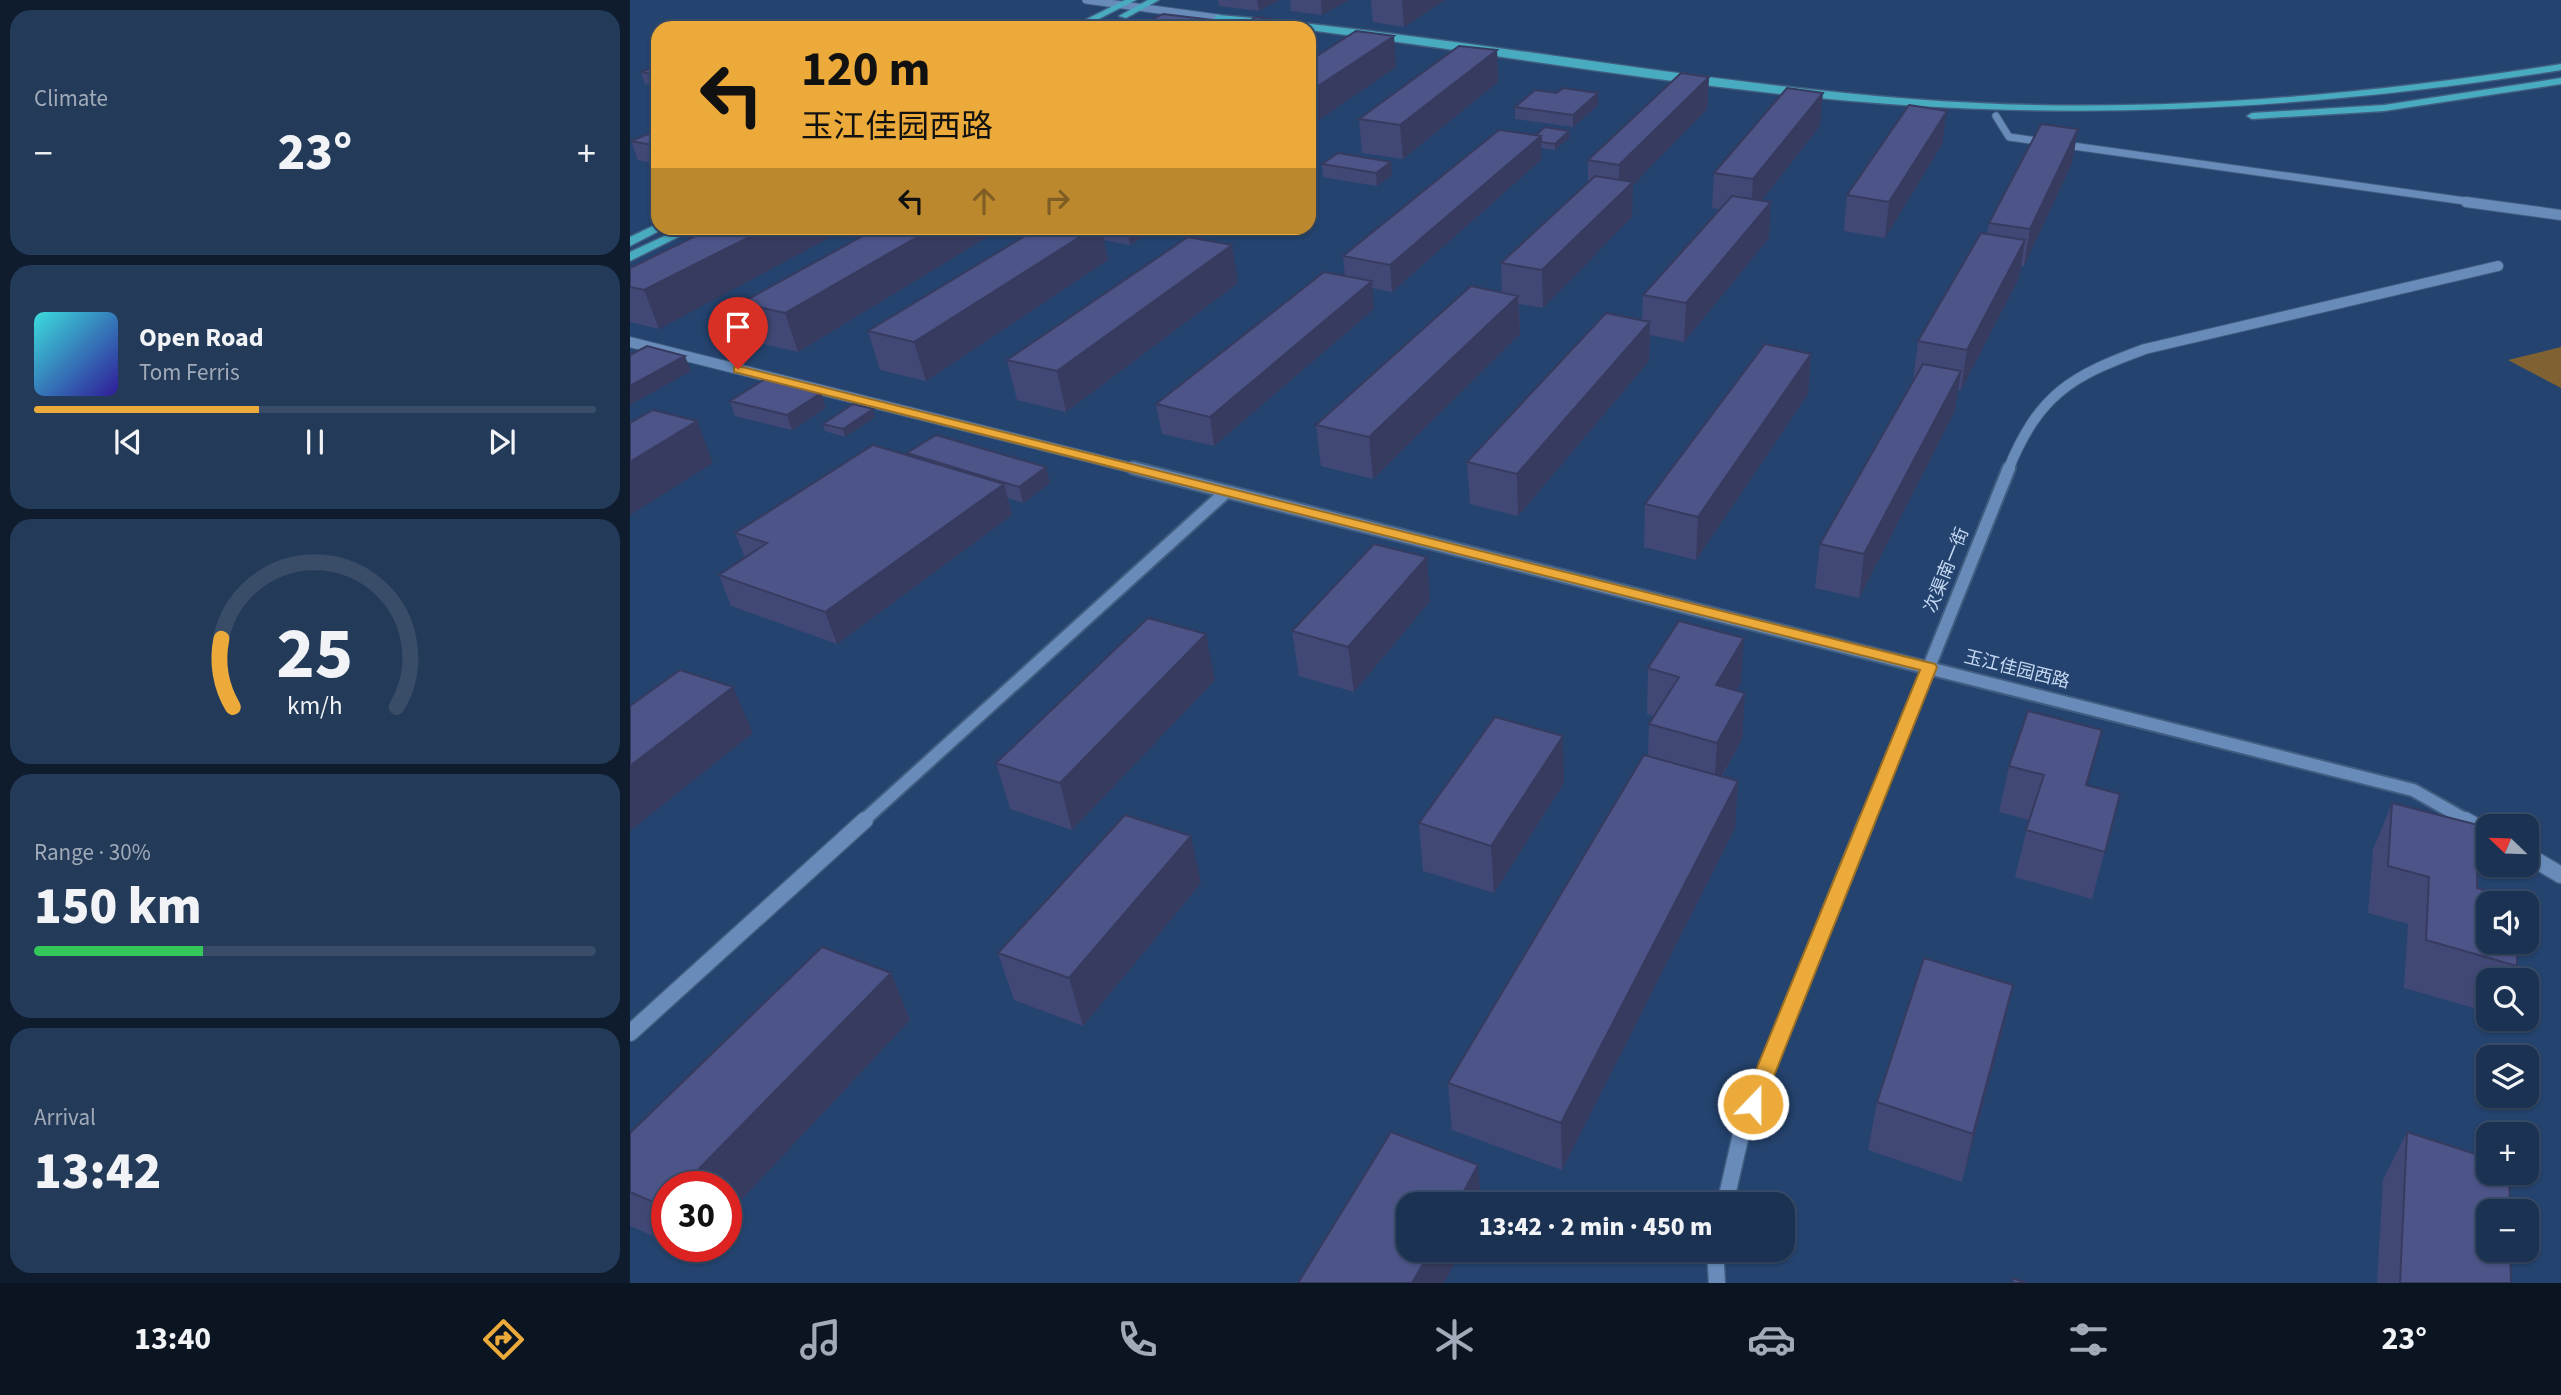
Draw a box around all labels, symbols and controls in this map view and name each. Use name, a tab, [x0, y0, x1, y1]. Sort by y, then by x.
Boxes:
text: 120 m	[801, 35, 930, 105]
icon: left	[686, 49, 777, 140]
text: Climate	[34, 82, 108, 115]
text: 玉江佳园西路	[801, 104, 993, 150]
text: 23°	[278, 116, 352, 190]
text: −	[34, 127, 53, 181]
text: +	[577, 127, 596, 181]
icon: left	[892, 182, 930, 220]
icon: ahead	[965, 182, 1003, 220]
icon: right	[1038, 182, 1076, 220]
pin	[708, 297, 768, 369]
icon: arrive	[719, 308, 757, 346]
text: Open Road	[139, 319, 264, 356]
text: Tom Ferris	[139, 356, 240, 389]
icon: previous	[109, 423, 147, 461]
icon: pause	[296, 423, 334, 461]
icon: next	[483, 423, 521, 461]
street label: 次渠南一街	[1918, 524, 1975, 617]
text: 25	[277, 603, 353, 707]
street label: 玉江佳园西路	[1961, 644, 2072, 695]
text: km/h	[287, 688, 343, 724]
north arrow	[2476, 814, 2539, 877]
map controls	[2476, 814, 2539, 1262]
text: Range · 30%	[34, 836, 151, 869]
text: 150 km	[34, 870, 202, 944]
button: sound	[2476, 891, 2539, 954]
button: search	[2476, 968, 2539, 1031]
button: layers	[2476, 1045, 2539, 1108]
position arrow	[1716, 1067, 1790, 1141]
text: Arrival	[34, 1101, 96, 1134]
button: +	[2476, 1122, 2539, 1185]
text: 13:42	[34, 1135, 161, 1209]
speed limit sign: 30	[651, 1171, 742, 1262]
button: −	[2476, 1199, 2539, 1262]
text: 13:42 · 2 min · 450 m	[1479, 1208, 1712, 1245]
icon: directions	[479, 1315, 528, 1364]
icon: music	[796, 1315, 845, 1364]
icon: phone	[1113, 1315, 1162, 1364]
icon: climate	[1430, 1315, 1479, 1364]
icon: car	[1747, 1315, 1796, 1364]
icon: filters	[2064, 1315, 2113, 1364]
text: 13:40	[134, 1316, 211, 1362]
text: 23°	[2381, 1316, 2427, 1362]

